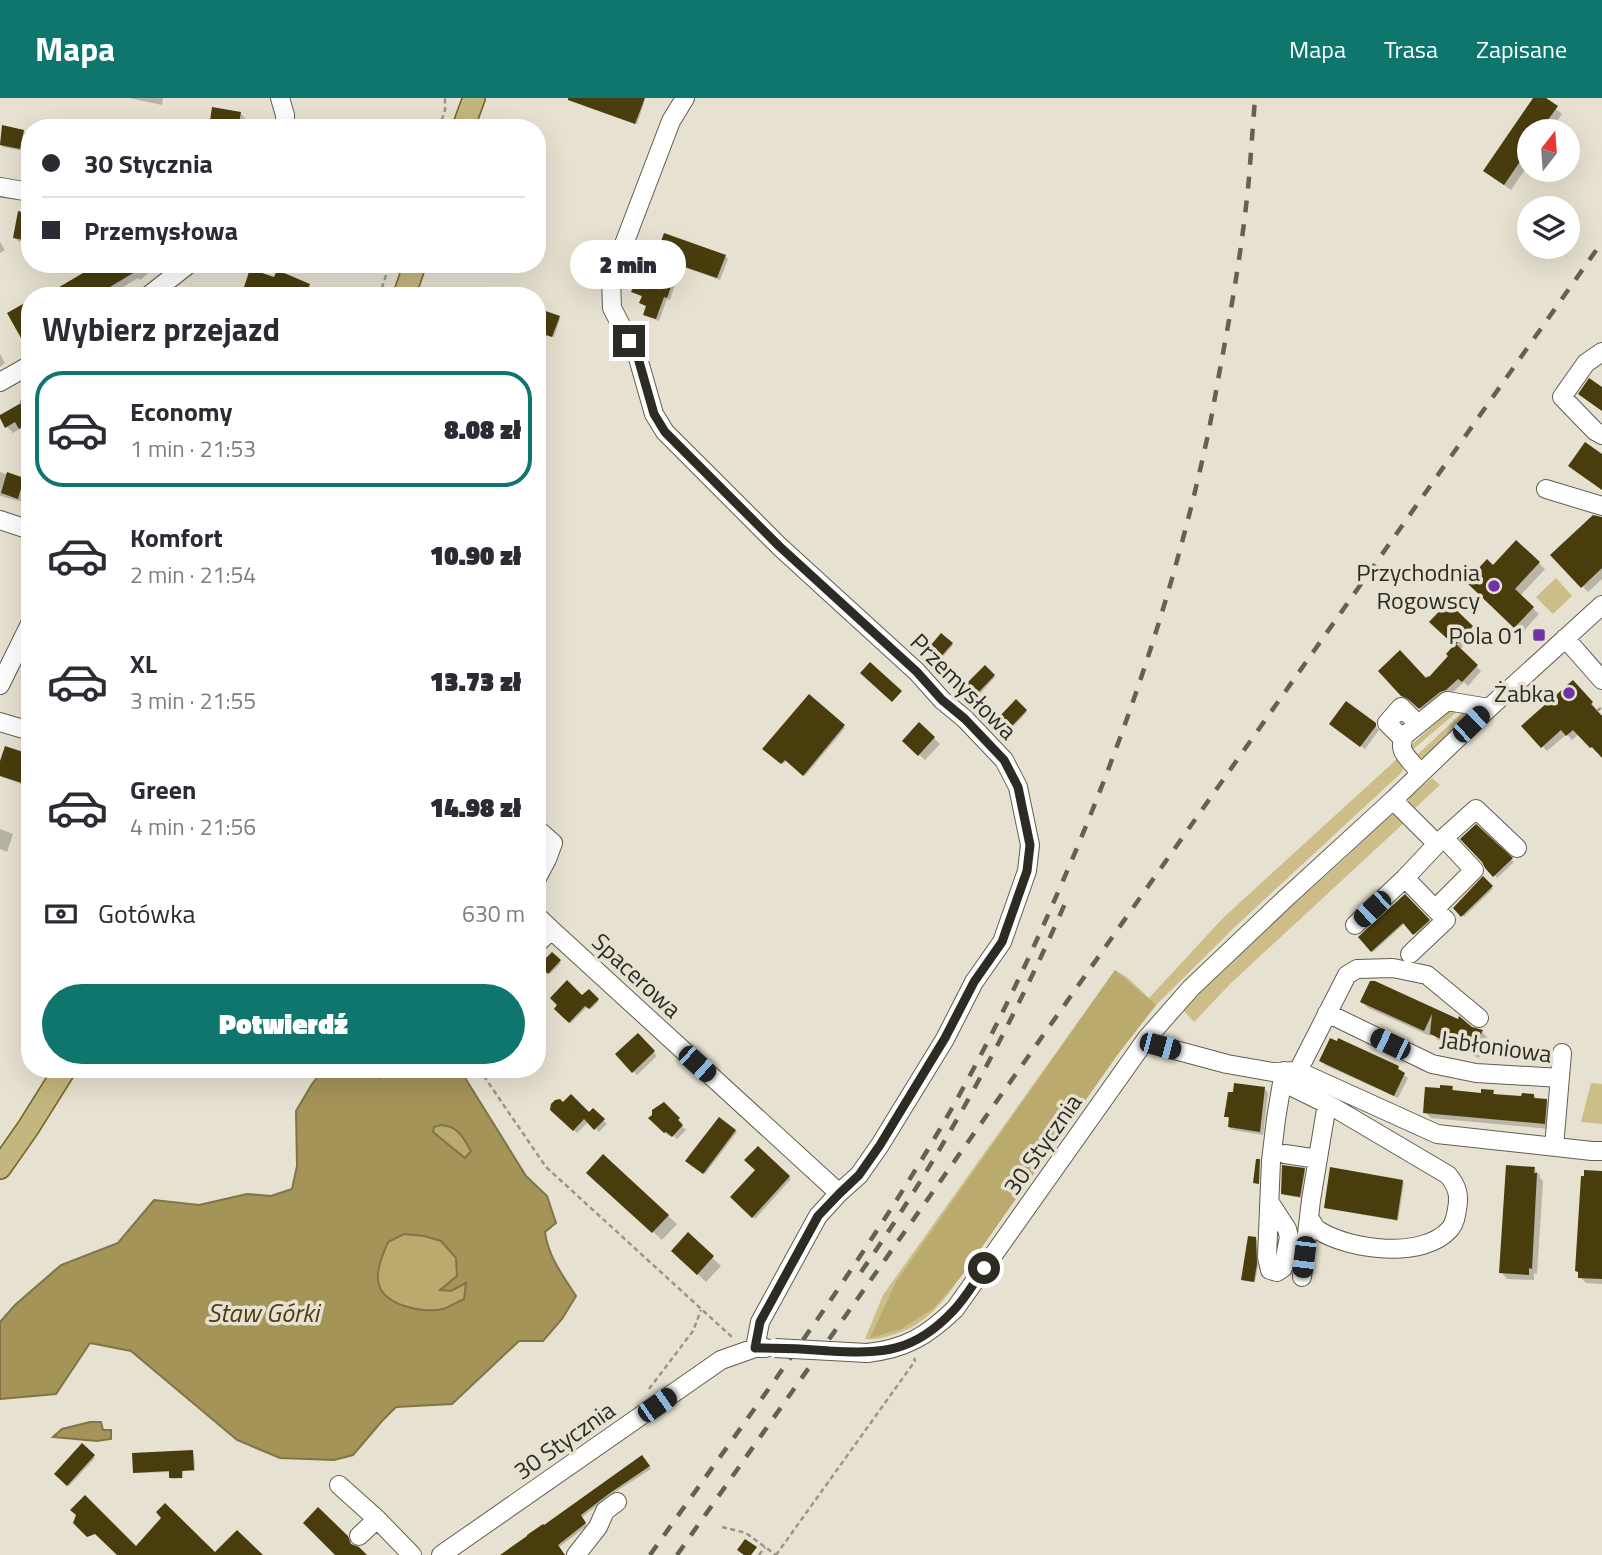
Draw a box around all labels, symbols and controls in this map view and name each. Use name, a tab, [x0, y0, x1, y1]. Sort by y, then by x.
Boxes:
text: Mapa	[35, 24, 115, 74]
text: Mapa	[1289, 31, 1346, 67]
text: Trasa	[1384, 31, 1438, 67]
text: Zapisane	[1476, 31, 1567, 67]
north arrow	[1517, 119, 1580, 182]
map controls	[1517, 119, 1580, 259]
text: 30 Stycznia	[84, 144, 213, 183]
button: layers	[1517, 196, 1580, 259]
text: Przemysłowa	[84, 211, 238, 250]
callout: 2 min	[571, 240, 687, 288]
text: 2 min	[599, 247, 657, 282]
text: Wybierz przejazd	[42, 305, 280, 353]
route end	[613, 325, 645, 357]
text: Economy	[130, 392, 232, 431]
icon: car	[46, 398, 109, 461]
text: 8.08 zł	[444, 410, 521, 449]
text: 1 min · 21:53	[130, 431, 256, 466]
text: Komfort	[130, 518, 223, 557]
icon: car	[46, 524, 109, 587]
text: 10.90 zł	[430, 536, 521, 575]
place label: Przychodnia Rogowscy	[1356, 554, 1480, 618]
text: 2 min · 21:54	[130, 557, 256, 592]
marker: Przychodnia Rogowscy	[1486, 578, 1502, 594]
place label: Pola 01	[1448, 617, 1525, 653]
street label: Przemysłowa	[902, 624, 1026, 748]
marker: Pola 01	[1531, 627, 1547, 643]
text: XL	[130, 644, 157, 683]
icon: car	[46, 650, 109, 713]
text: 13.73 zł	[430, 662, 521, 701]
place label: Żabka	[1494, 675, 1555, 711]
text: 3 min · 21:55	[130, 683, 256, 718]
marker: Żabka	[1561, 685, 1577, 701]
car	[1449, 702, 1494, 746]
text: Green	[130, 770, 196, 809]
icon: car	[46, 776, 109, 839]
text: 14.98 zł	[430, 788, 521, 827]
text: 4 min · 21:56	[130, 809, 256, 844]
car	[1350, 887, 1395, 931]
text: Gotówka	[98, 894, 196, 933]
icon: cash	[42, 895, 80, 933]
text: 630 m	[462, 896, 525, 931]
street label: Spacerowa	[584, 924, 690, 1026]
button: Potwierdź	[42, 984, 525, 1064]
street label: Jabłoniowa	[1438, 1020, 1554, 1072]
car	[1367, 1025, 1414, 1063]
car	[1137, 1030, 1184, 1062]
car	[675, 1042, 720, 1086]
street label: 30 Stycznia	[994, 1086, 1090, 1202]
car	[1292, 1235, 1317, 1279]
route start	[968, 1252, 1000, 1284]
water label: Staw Górki	[207, 1293, 322, 1332]
car	[634, 1384, 681, 1426]
street label: 30 Stycznia	[506, 1392, 622, 1488]

